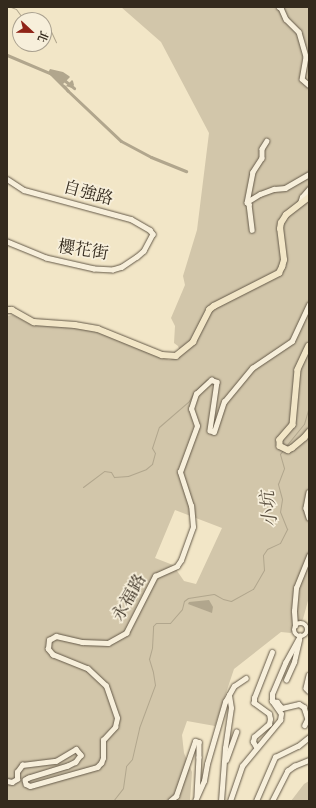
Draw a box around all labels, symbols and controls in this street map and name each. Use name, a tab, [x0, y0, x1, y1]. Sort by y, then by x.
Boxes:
north arrow	[12, 12, 52, 52]
text: 北	[34, 28, 51, 44]
street label: 自強路	[61, 178, 115, 210]
street label: 櫻花街	[56, 237, 110, 265]
water label: 小坑	[257, 490, 283, 528]
street label: 永福路	[108, 571, 152, 625]

